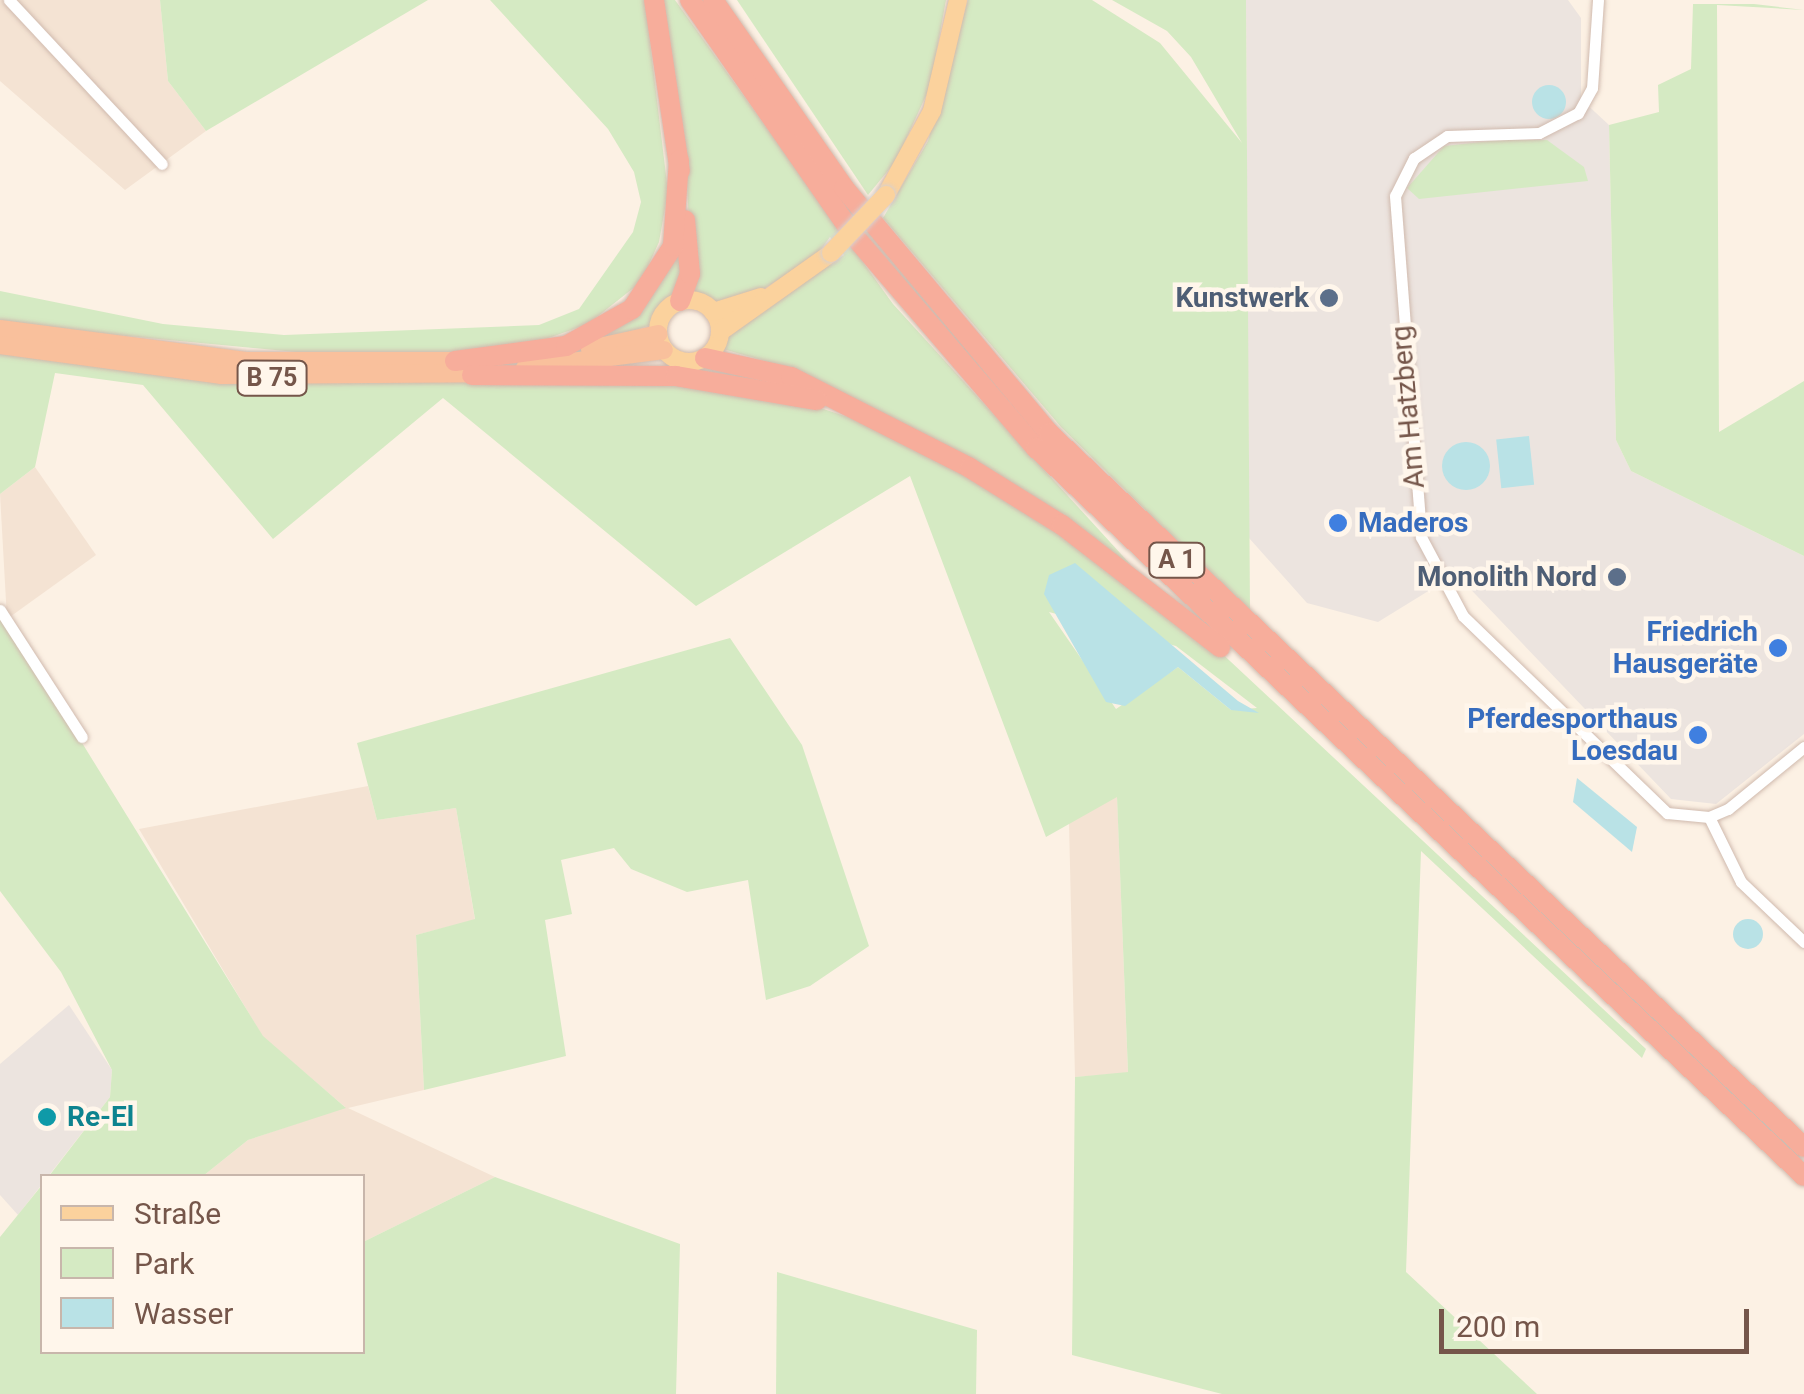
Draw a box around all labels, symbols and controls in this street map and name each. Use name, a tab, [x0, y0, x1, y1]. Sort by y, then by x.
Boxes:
place label: Kunstwerk	[1175, 281, 1309, 315]
marker: Kunstwerk	[1318, 287, 1340, 309]
street label: Am Hatzberg	[1384, 324, 1432, 490]
road number: B 75	[234, 358, 310, 398]
place label: Maderos	[1358, 506, 1468, 540]
marker: Maderos	[1327, 512, 1349, 534]
road number: A 1	[1147, 540, 1207, 580]
place label: Monolith Nord	[1417, 560, 1597, 594]
marker: Monolith Nord	[1606, 566, 1628, 588]
place label: Friedrich Hausgeräte	[1613, 615, 1758, 681]
marker: Friedrich Hausgeräte	[1767, 637, 1789, 659]
place label: Pferdesporthaus Loesdau	[1467, 702, 1678, 768]
marker: Pferdesporthaus Loesdau	[1687, 724, 1709, 746]
place label: Re-El	[67, 1100, 134, 1134]
marker: Re-El	[36, 1106, 58, 1128]
legend	[40, 1174, 365, 1354]
text: Straße	[134, 1196, 221, 1231]
text: Park	[134, 1246, 194, 1281]
scale bar	[1444, 1289, 1754, 1351]
text: Wasser	[134, 1296, 234, 1331]
text: 200 m	[1456, 1309, 1540, 1344]

